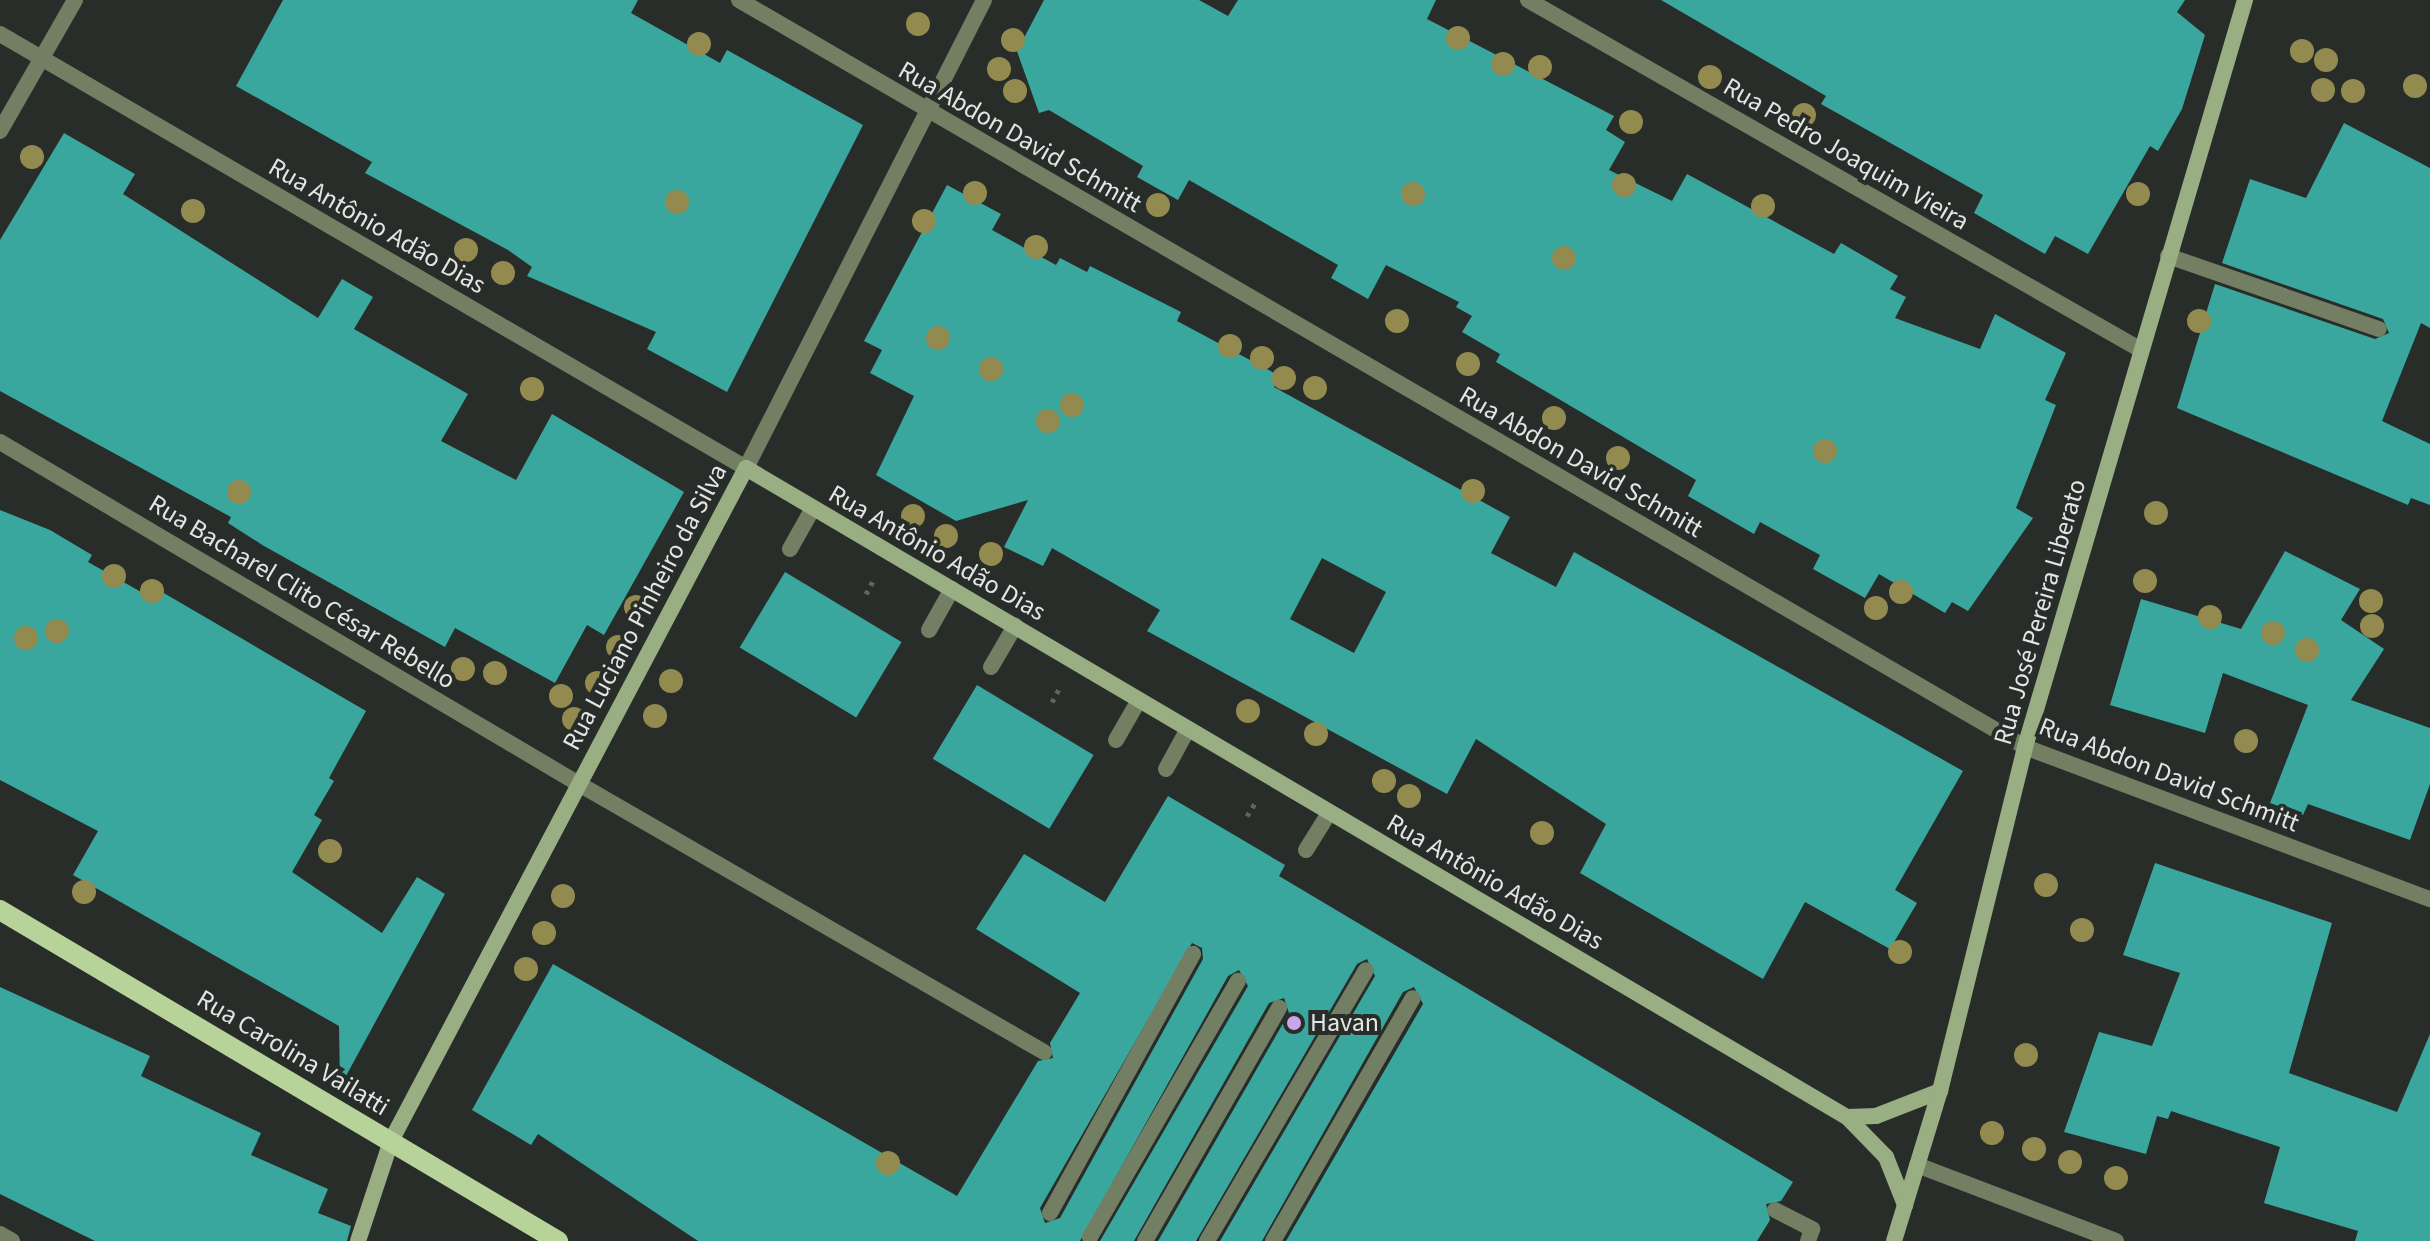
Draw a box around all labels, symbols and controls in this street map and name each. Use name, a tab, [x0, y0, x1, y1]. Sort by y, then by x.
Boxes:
street label: Rua Abdon David Schmitt	[893, 55, 1147, 219]
street label: Rua Pedro Joaquim Vieira	[1718, 71, 1974, 237]
street label: Rua Antônio Adão Dias	[263, 151, 491, 301]
street label: Rua Abdon David Schmitt	[1454, 380, 1708, 544]
street label: Rua Luciano Pinheiro da Silva	[556, 458, 734, 756]
street label: Rua José Pereira Liberato	[1987, 476, 2093, 748]
street label: Rua Antônio Adão Dias	[823, 478, 1051, 628]
street label: Rua Bacharel Clito César Rebello	[143, 488, 461, 696]
street label: Rua Abdon David Schmitt	[2035, 711, 2303, 839]
street label: Rua Antônio Adão Dias	[1381, 807, 1609, 957]
street label: Rua Carolina Vailatti	[191, 983, 395, 1123]
place label: Havan	[1310, 1007, 1379, 1039]
marker: Havan	[1285, 1014, 1303, 1032]

